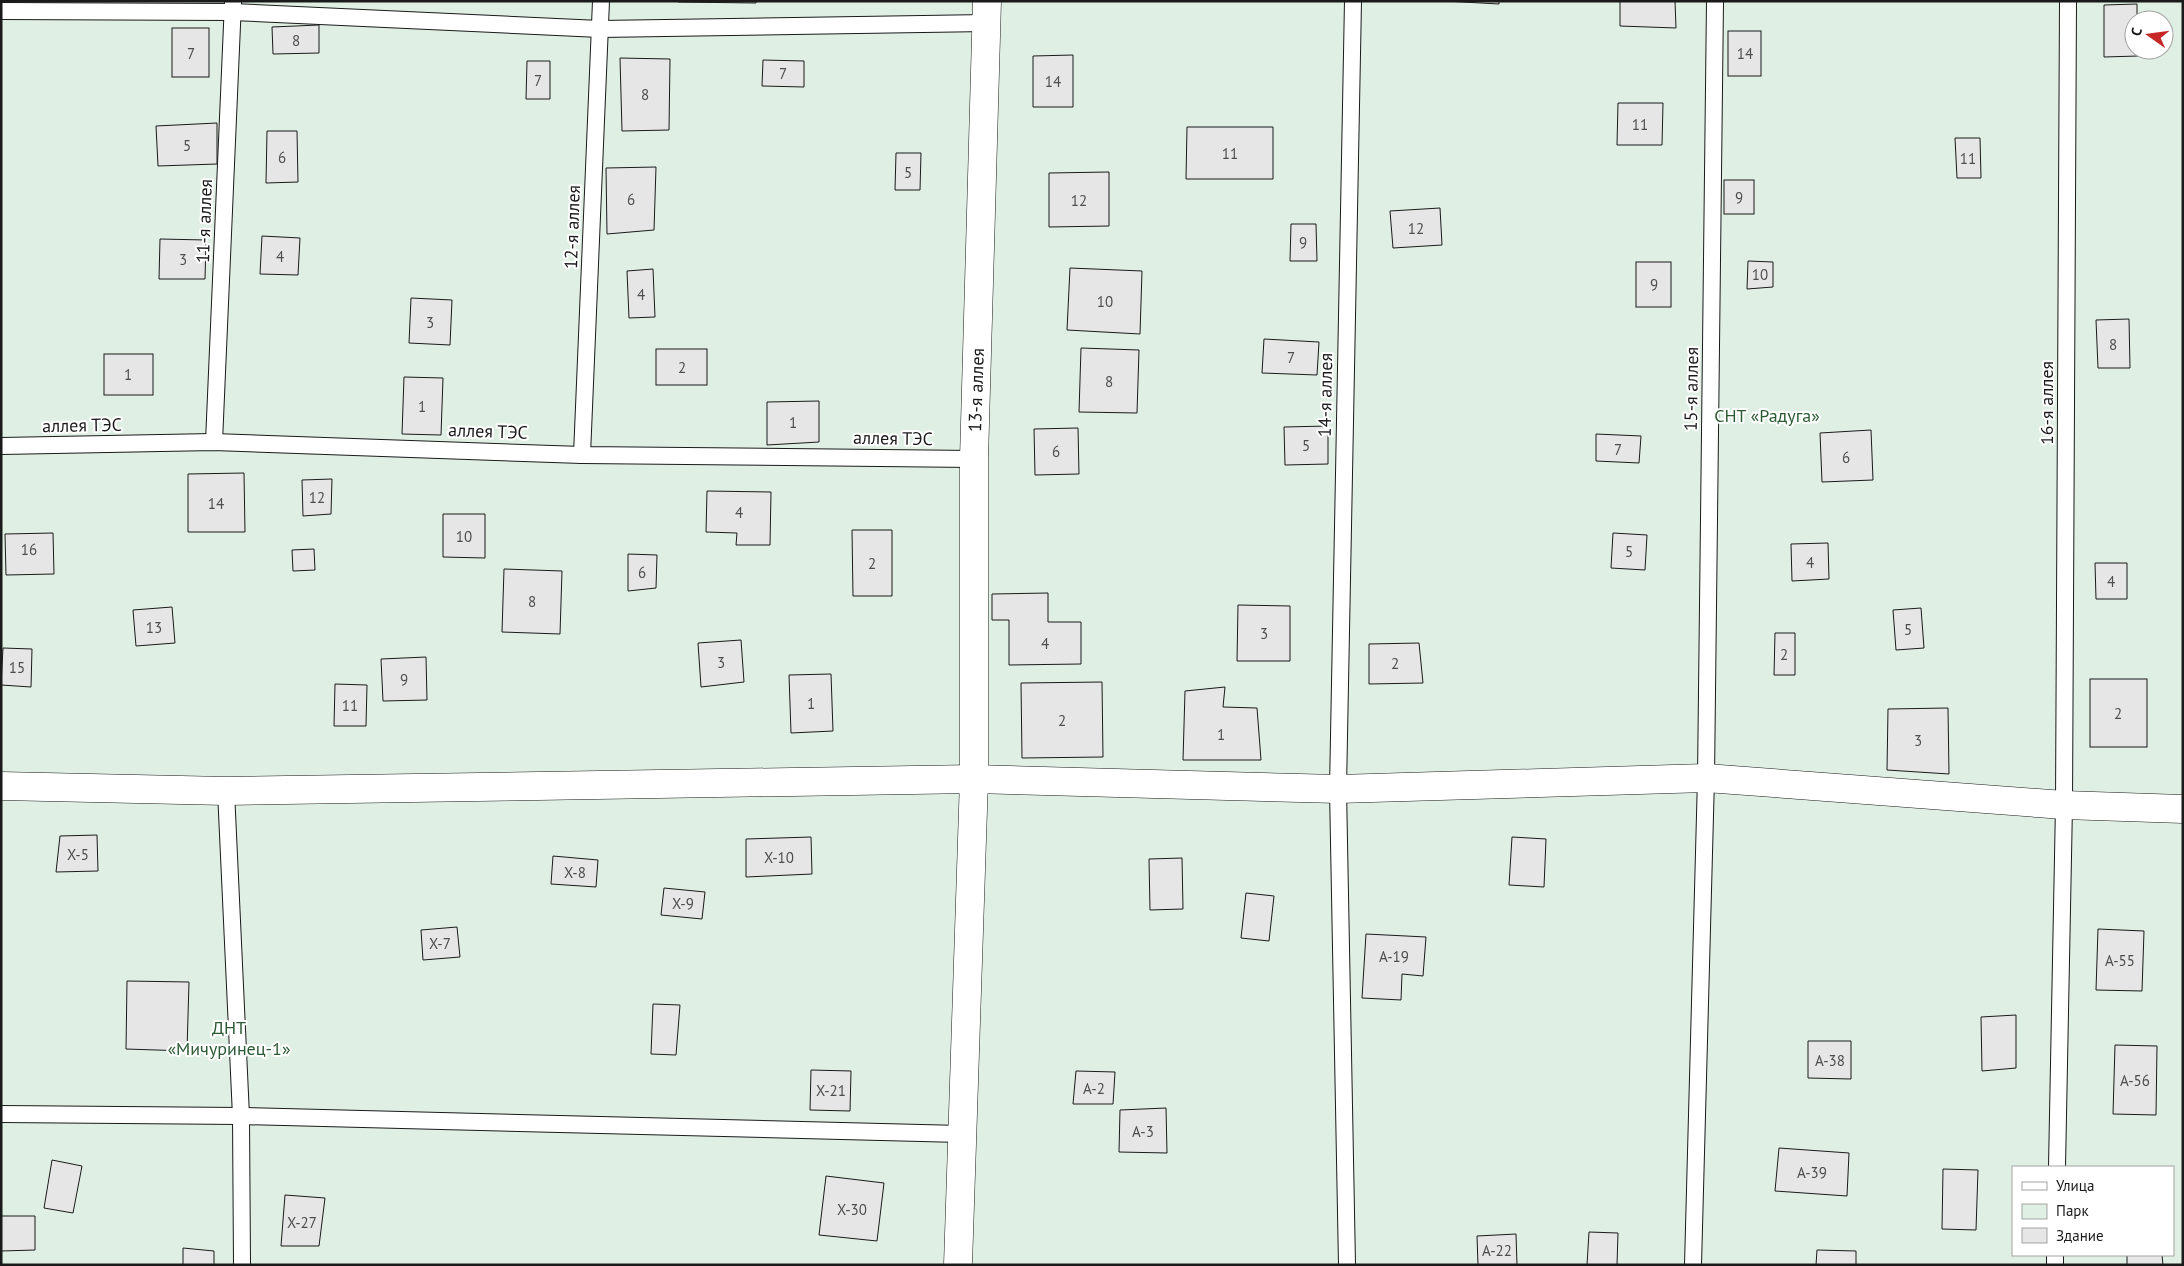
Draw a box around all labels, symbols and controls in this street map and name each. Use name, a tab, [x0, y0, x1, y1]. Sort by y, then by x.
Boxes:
north arrow	[2124, 10, 2174, 60]
text: С	[2127, 26, 2146, 38]
house number: 8	[292, 31, 300, 50]
house number: 7	[187, 44, 195, 63]
house number: 14	[1737, 44, 1753, 63]
house number: 7	[779, 64, 787, 83]
house number: 7	[534, 71, 542, 90]
house number: 14	[1045, 72, 1061, 91]
house number: 8	[641, 85, 649, 104]
house number: 11	[1632, 115, 1648, 134]
house number: 5	[183, 136, 191, 155]
house number: 11	[1222, 144, 1238, 163]
house number: 6	[278, 148, 286, 167]
house number: 11	[1960, 149, 1976, 168]
house number: 5	[904, 163, 912, 182]
street label: 11-я аллея	[191, 179, 217, 263]
street label: 12-я аллея	[559, 185, 585, 269]
house number: 9	[1735, 188, 1743, 207]
house number: 6	[627, 190, 635, 209]
house number: 12	[1071, 191, 1087, 210]
house number: 12	[1408, 219, 1424, 238]
house number: 9	[1299, 233, 1307, 252]
house number: 4	[276, 247, 284, 266]
house number: 3	[179, 250, 187, 269]
house number: 10	[1752, 265, 1768, 284]
house number: 9	[1650, 275, 1658, 294]
house number: 4	[637, 285, 645, 304]
house number: 10	[1097, 292, 1113, 311]
house number: 3	[426, 313, 434, 332]
house number: 8	[2109, 335, 2117, 354]
street label: 15-я аллея	[1679, 347, 1703, 431]
street label: 13-я аллея	[963, 348, 989, 432]
house number: 7	[1287, 348, 1295, 367]
street label: 14-я аллея	[1313, 353, 1337, 437]
house number: 2	[678, 358, 686, 377]
street label: 16-я аллея	[2035, 361, 2058, 445]
house number: 1	[124, 365, 132, 384]
house number: 8	[1105, 372, 1113, 391]
house number: 1	[418, 397, 426, 416]
park label: СНТ «Радуга»	[1714, 404, 1820, 427]
street label: аллея ТЭС	[42, 413, 122, 437]
house number: 1	[789, 413, 797, 432]
street label: аллея ТЭС	[448, 418, 528, 444]
street label: аллея ТЭС	[853, 426, 933, 450]
house number: 5	[1302, 436, 1310, 455]
house number: 7	[1614, 440, 1622, 459]
house number: 6	[1052, 442, 1060, 461]
house number: 6	[1842, 448, 1850, 467]
house number: 12	[309, 488, 325, 507]
house number: 14	[208, 494, 224, 513]
house number: 4	[735, 503, 743, 522]
house number: 10	[456, 527, 472, 546]
house number: 16	[21, 540, 37, 559]
house number: 5	[1625, 542, 1633, 561]
house number: 4	[1806, 553, 1814, 572]
house number: 2	[868, 554, 876, 573]
house number: 6	[638, 563, 646, 582]
house number: 4	[2107, 572, 2115, 591]
house number: 8	[528, 592, 536, 611]
house number: 13	[146, 618, 162, 637]
house number: 5	[1904, 620, 1912, 639]
house number: 3	[1260, 624, 1268, 643]
house number: 4	[1041, 634, 1049, 653]
house number: 2	[1780, 645, 1788, 664]
house number: 3	[717, 653, 725, 672]
house number: 2	[1391, 654, 1399, 673]
house number: 15	[9, 658, 25, 677]
house number: 9	[400, 670, 408, 689]
house number: 1	[807, 694, 815, 713]
house number: 11	[342, 696, 358, 715]
house number: 2	[2114, 704, 2122, 723]
house number: 2	[1058, 711, 1066, 730]
house number: 1	[1217, 725, 1225, 744]
house number: 3	[1914, 731, 1922, 750]
house number: Х-5	[67, 845, 89, 864]
house number: Х-10	[764, 848, 794, 867]
house number: Х-8	[564, 863, 586, 882]
house number: Х-9	[672, 894, 694, 913]
house number: Х-7	[429, 934, 451, 953]
house number: А-19	[1379, 947, 1409, 966]
house number: А-55	[2105, 951, 2135, 970]
park label: ДНТ «Мичуринец-1»	[167, 1016, 291, 1060]
house number: А-38	[1815, 1051, 1845, 1070]
house number: А-56	[2120, 1071, 2150, 1090]
house number: А-2	[1083, 1079, 1105, 1098]
house number: Х-21	[816, 1081, 846, 1100]
house number: А-3	[1132, 1122, 1154, 1141]
house number: А-39	[1797, 1163, 1827, 1182]
legend	[2012, 1166, 2174, 1256]
text: Улица	[2056, 1176, 2094, 1195]
house number: Х-30	[837, 1200, 867, 1219]
text: Парк	[2056, 1201, 2089, 1220]
house number: Х-27	[287, 1213, 317, 1232]
text: Здание	[2056, 1226, 2104, 1245]
house number: А-22	[1482, 1241, 1512, 1260]

